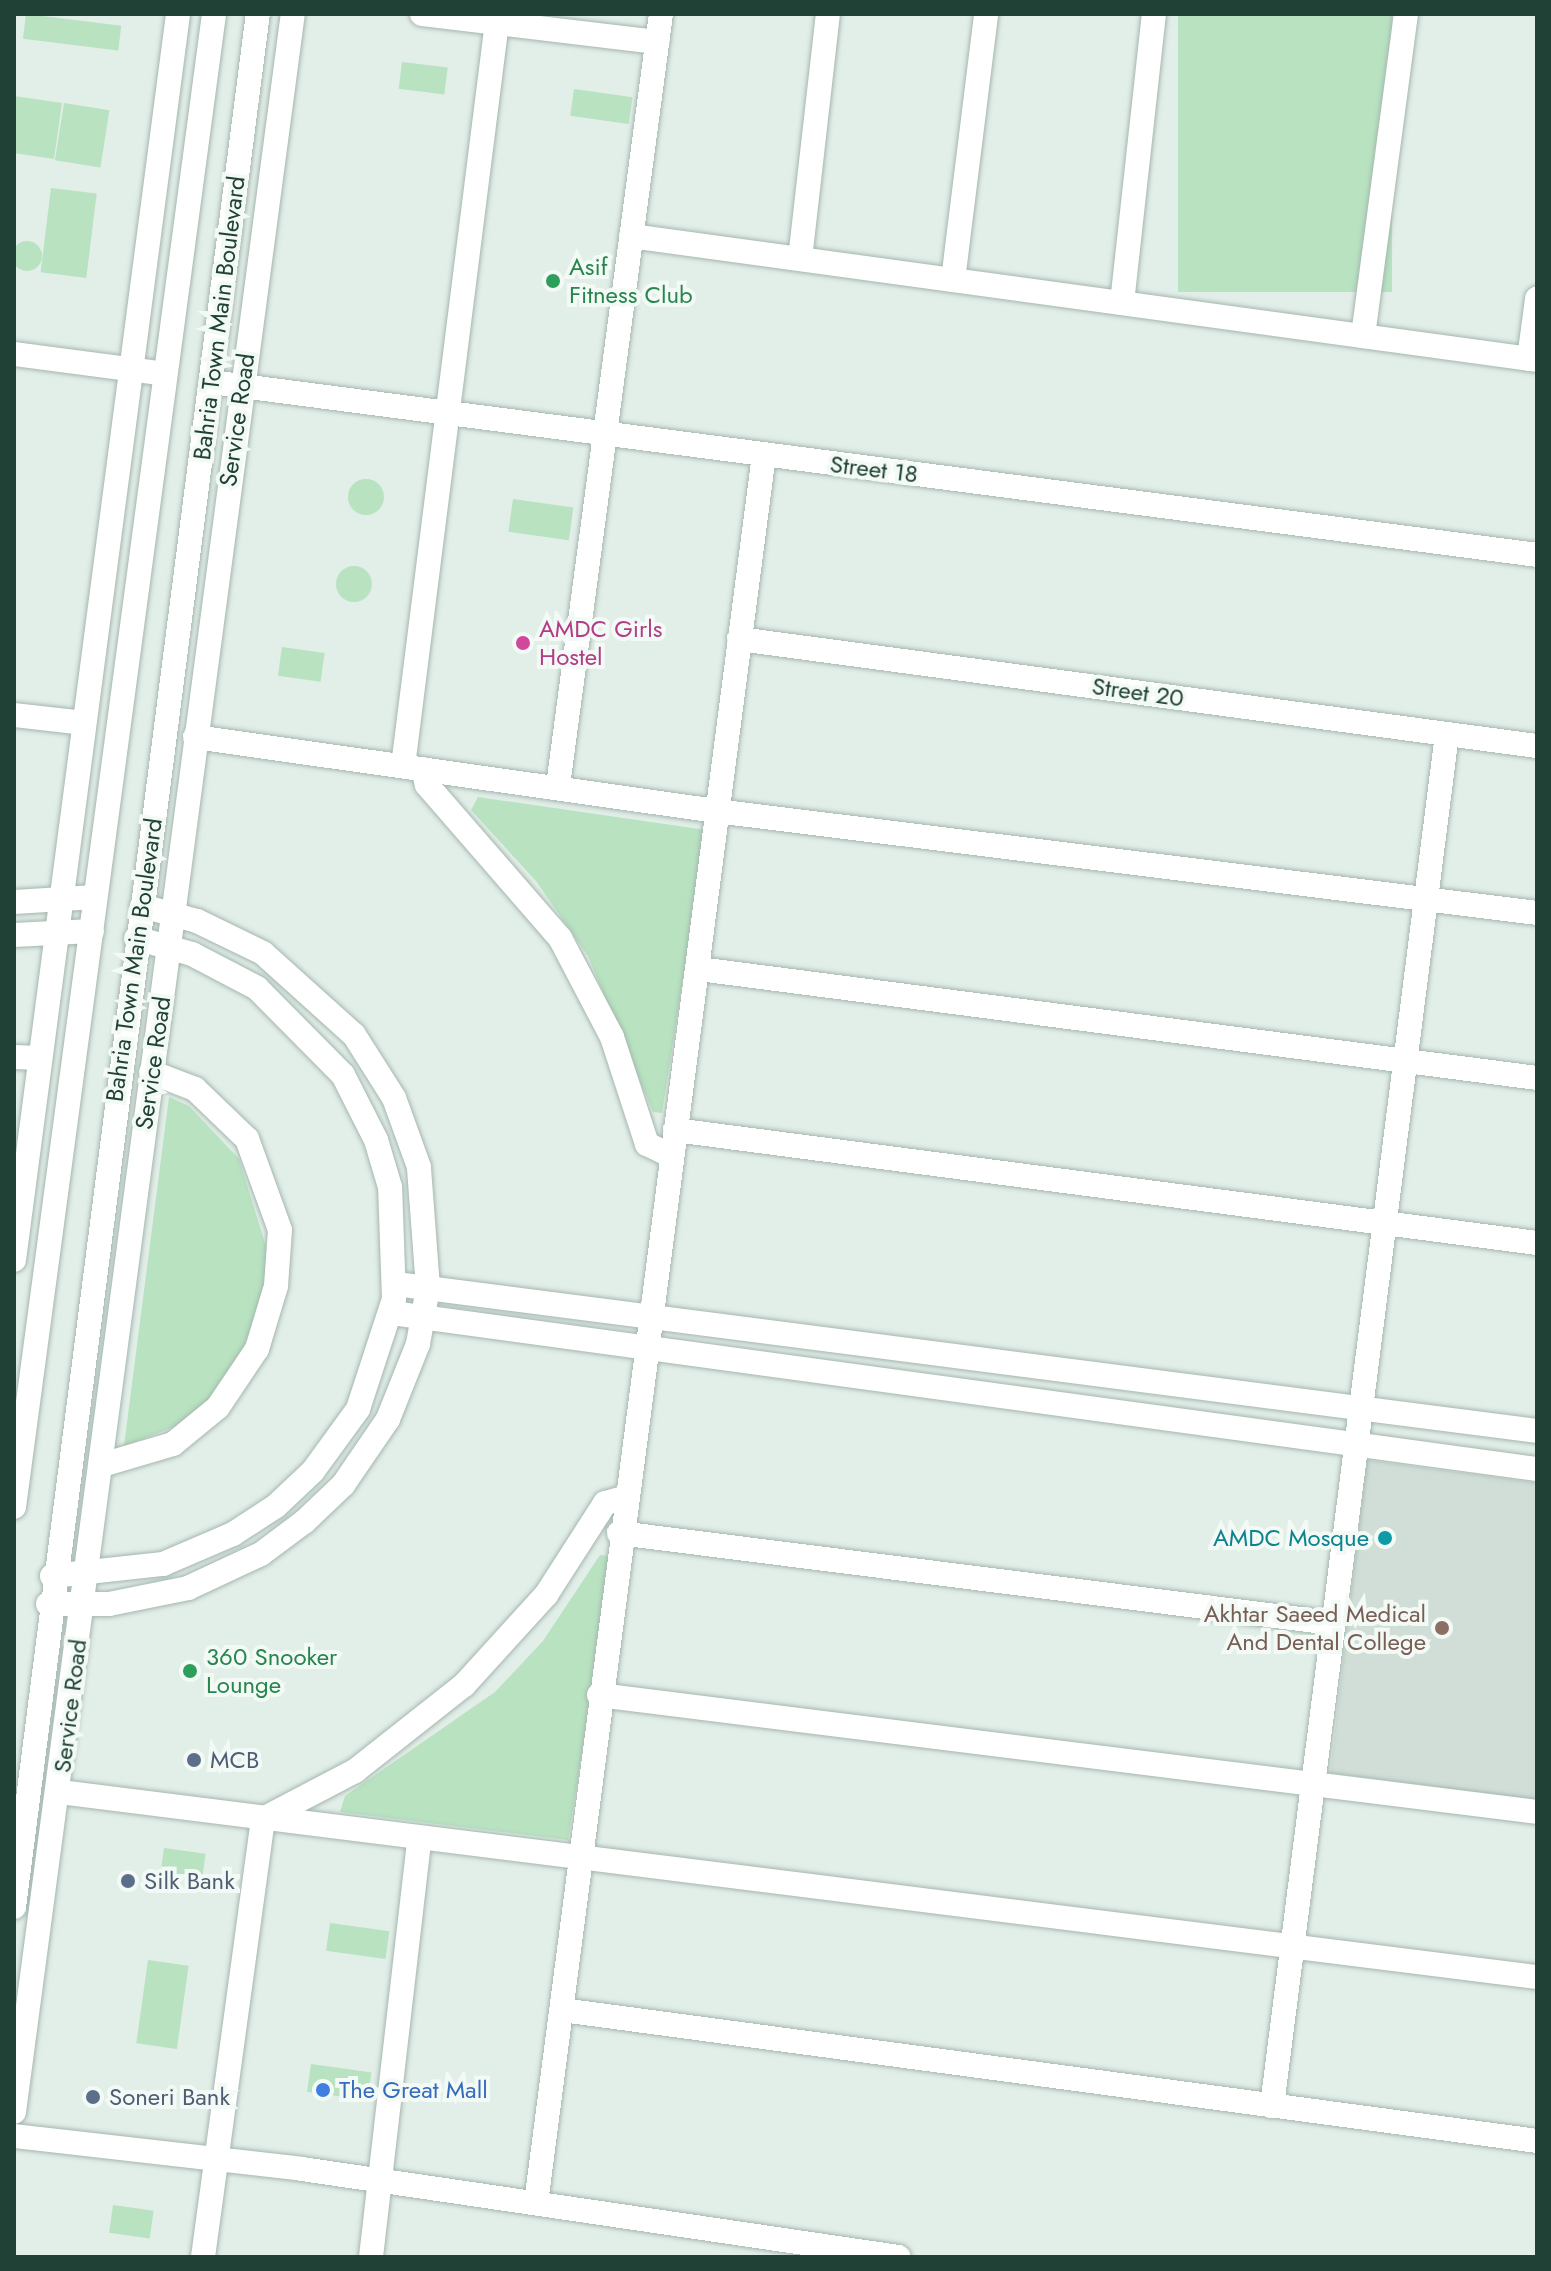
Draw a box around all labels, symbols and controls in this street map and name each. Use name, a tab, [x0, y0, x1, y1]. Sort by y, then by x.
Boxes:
street label: Bahria Town Main Boulevard	[187, 174, 251, 462]
place label: Asif Fitness Club	[569, 253, 693, 309]
marker: Asif Fitness Club	[544, 272, 562, 290]
street label: Service Road	[213, 352, 261, 488]
street label: Street 18	[828, 449, 920, 489]
place label: AMDC Girls Hostel	[539, 615, 663, 671]
marker: AMDC Girls Hostel	[514, 634, 532, 652]
street label: Street 20	[1090, 671, 1186, 713]
street label: Bahria Town Main Boulevard	[100, 816, 168, 1104]
street label: Service Road	[129, 995, 177, 1131]
place label: AMDC Mosque	[1213, 1524, 1369, 1552]
marker: AMDC Mosque	[1376, 1529, 1394, 1547]
place label: Akhtar Saeed Medical And Dental College	[1204, 1600, 1426, 1656]
marker: Akhtar Saeed Medical And Dental College	[1433, 1619, 1451, 1637]
street label: Service Road	[48, 1638, 92, 1774]
place label: 360 Snooker Lounge	[206, 1643, 337, 1699]
marker: 360 Snooker Lounge	[181, 1662, 199, 1680]
place label: MCB	[210, 1746, 259, 1774]
marker: MCB	[185, 1751, 203, 1769]
place label: Silk Bank	[144, 1867, 235, 1895]
marker: Silk Bank	[119, 1872, 137, 1890]
place label: The Great Mall	[339, 2076, 488, 2104]
marker: The Great Mall	[314, 2081, 332, 2099]
place label: Soneri Bank	[109, 2083, 230, 2111]
marker: Soneri Bank	[84, 2088, 102, 2106]

